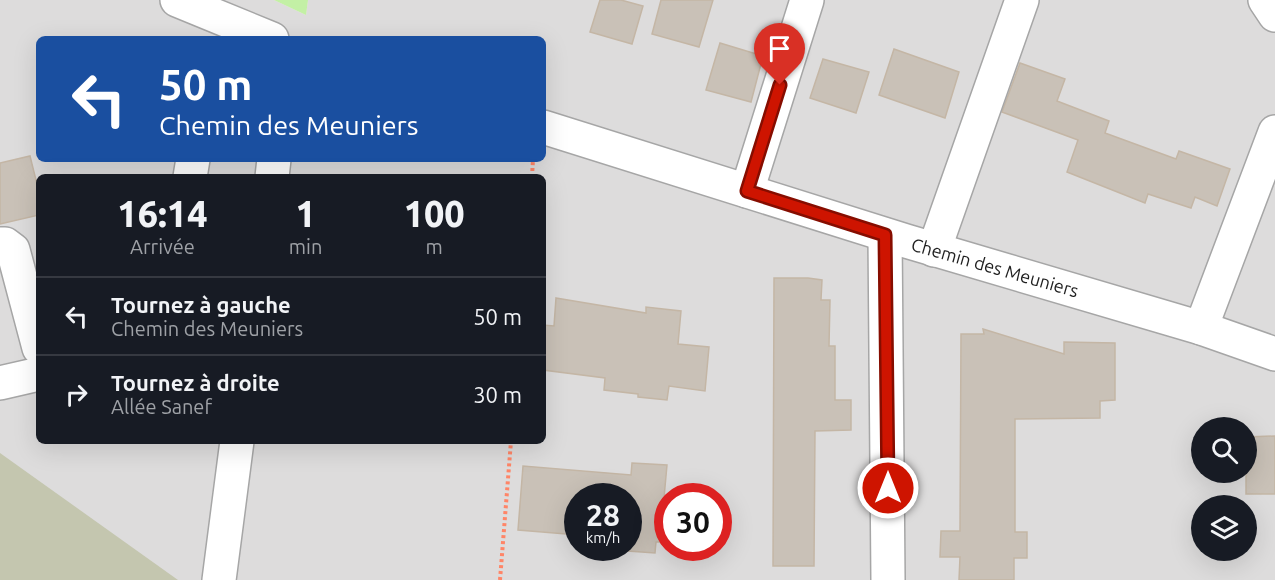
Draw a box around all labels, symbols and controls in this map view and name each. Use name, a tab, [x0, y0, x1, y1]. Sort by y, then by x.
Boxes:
pin	[754, 23, 805, 85]
icon: arrive	[763, 32, 796, 65]
icon: left	[60, 60, 138, 138]
text: 50 m	[159, 61, 253, 108]
text: Chemin des Meuniers	[159, 110, 419, 140]
text: 16:14	[117, 193, 207, 234]
text: 1	[295, 193, 316, 234]
text: 100	[404, 193, 465, 234]
street label: Chemin des Meuniers	[909, 234, 1081, 301]
text: Arrivée	[130, 235, 195, 258]
text: min	[289, 235, 322, 258]
text: m	[426, 235, 443, 258]
text: Tournez à gauche	[111, 292, 291, 317]
icon: left	[60, 300, 93, 333]
text: 50 m	[473, 304, 522, 329]
text: Chemin des Meuniers	[111, 317, 303, 340]
text: Tournez à droite	[111, 370, 280, 395]
icon: right	[60, 378, 93, 411]
text: 30 m	[473, 382, 522, 407]
text: Allée Sanef	[111, 395, 212, 418]
map controls	[1191, 417, 1257, 561]
button: search	[1191, 417, 1257, 483]
position arrow	[856, 456, 920, 520]
speed limit sign: 30	[654, 483, 732, 561]
button: layers	[1191, 495, 1257, 561]
text: 28	[586, 498, 620, 532]
text: km/h	[586, 529, 620, 546]

